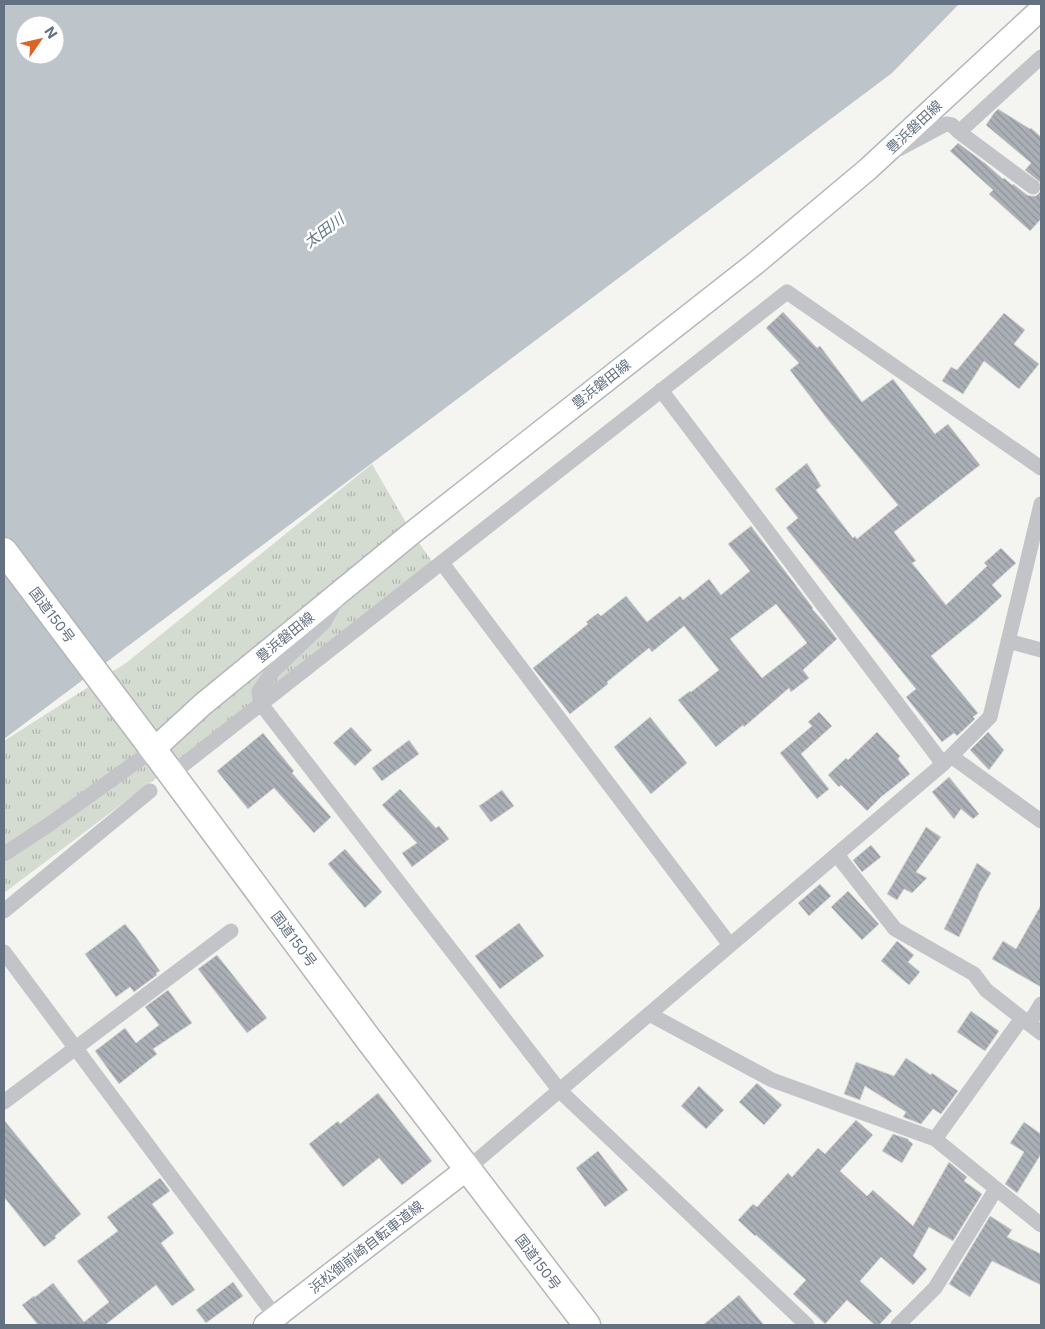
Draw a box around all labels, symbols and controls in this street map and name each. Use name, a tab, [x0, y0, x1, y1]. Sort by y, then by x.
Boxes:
north arrow	[15, 15, 65, 65]
text: N	[41, 23, 61, 42]
street label: 豊浜磐田線	[882, 97, 945, 157]
water label: 太田川	[300, 208, 349, 252]
street label: 豊浜磐田線	[568, 355, 634, 412]
street label: 国道150号	[26, 584, 79, 646]
street label: 豊浜磐田線	[252, 608, 317, 665]
street label: 国道150号	[268, 908, 321, 970]
street label: 浜松御前崎自転車道線	[305, 1197, 426, 1296]
street label: 国道150号	[512, 1231, 565, 1293]

